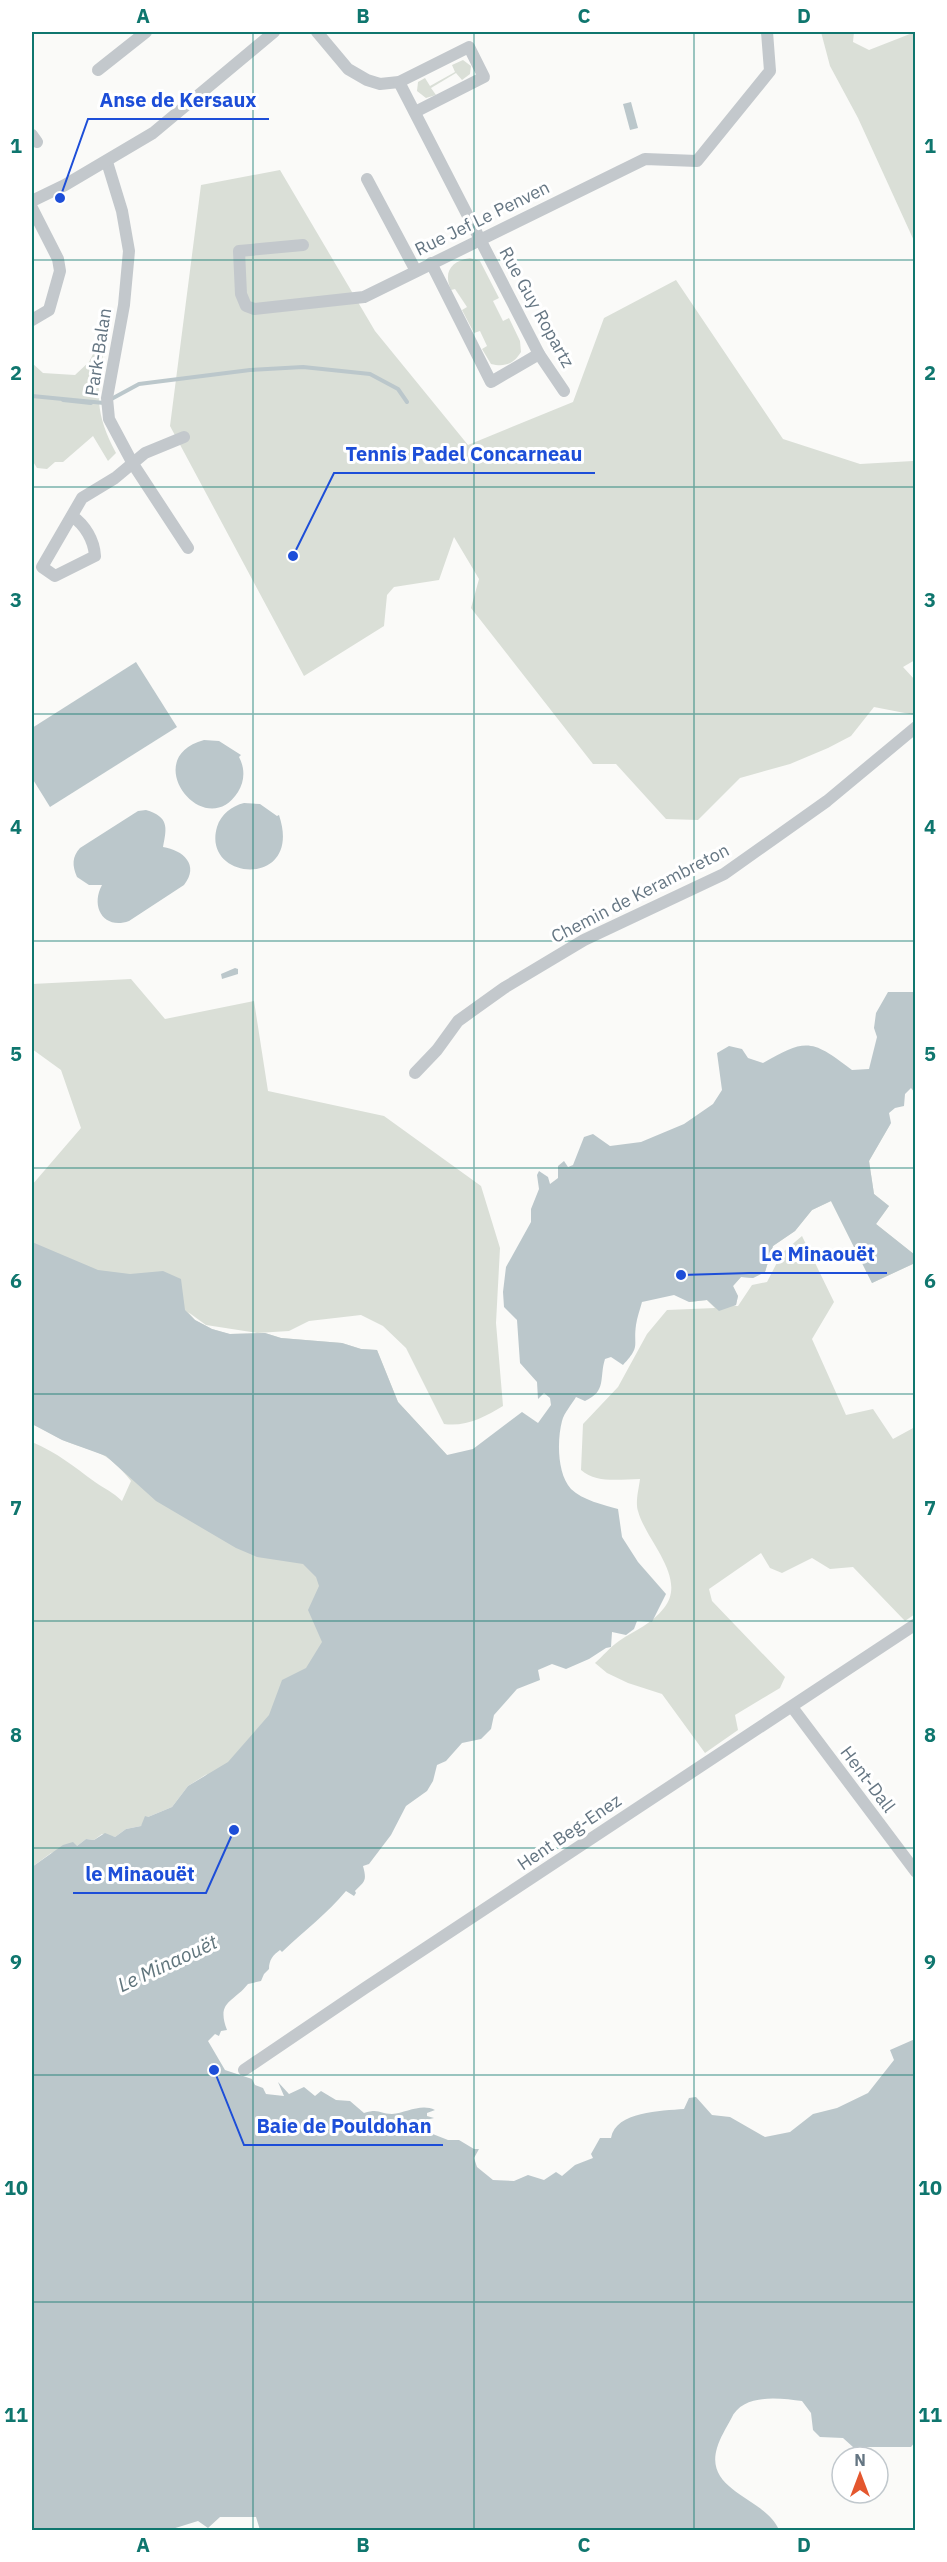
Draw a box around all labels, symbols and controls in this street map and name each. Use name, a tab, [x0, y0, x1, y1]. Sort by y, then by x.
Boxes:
text: A	[136, 2, 150, 29]
text: B	[356, 2, 370, 29]
text: C	[577, 2, 591, 29]
text: D	[797, 2, 811, 29]
callout: Anse de Kersaux	[88, 81, 269, 119]
text: Anse de Kersaux	[99, 86, 257, 113]
text: 1	[10, 132, 22, 159]
text: 1	[924, 132, 936, 159]
street label: Rue Jef Le Penven	[411, 175, 553, 261]
street label: Rue Guy Ropartz	[494, 243, 580, 371]
street label: Park-Balan	[80, 306, 116, 398]
text: 2	[10, 359, 22, 386]
text: 2	[924, 359, 936, 386]
callout: Tennis Padel Concarneau	[334, 435, 595, 473]
text: Tennis Padel Concarneau	[346, 440, 582, 467]
text: 3	[10, 586, 22, 613]
text: 3	[924, 586, 936, 613]
text: 4	[10, 813, 22, 840]
text: 4	[924, 813, 936, 840]
street label: Chemin de Kerambreton	[547, 838, 733, 948]
text: 5	[10, 1040, 22, 1067]
text: 5	[924, 1040, 936, 1067]
callout: Le Minaouët	[749, 1235, 887, 1273]
text: Le Minaouët	[761, 1240, 875, 1267]
text: 6	[10, 1267, 22, 1294]
text: 6	[924, 1267, 936, 1294]
text: 7	[10, 1494, 22, 1521]
text: 7	[924, 1494, 936, 1521]
text: 8	[10, 1721, 22, 1748]
text: 8	[924, 1721, 936, 1748]
street label: Hent-Dall	[836, 1741, 901, 1817]
street label: Hent Beg-Enez	[513, 1789, 625, 1875]
callout: le Minaouët	[73, 1855, 206, 1893]
text: le Minaouët	[85, 1860, 195, 1887]
water label: Le Minaouët	[113, 1928, 222, 1998]
text: 9	[10, 1948, 22, 1975]
text: 9	[924, 1948, 936, 1975]
callout: Baie de Pouldohan	[244, 2107, 443, 2145]
text: Baie de Pouldohan	[256, 2112, 432, 2139]
text: 10	[4, 2174, 28, 2201]
text: 10	[918, 2174, 942, 2201]
text: 11	[4, 2401, 28, 2428]
text: 11	[918, 2401, 942, 2428]
north arrow	[830, 2445, 890, 2505]
text: N	[854, 2450, 866, 2470]
text: A	[136, 2531, 150, 2558]
text: B	[356, 2531, 370, 2558]
text: C	[577, 2531, 591, 2558]
text: D	[797, 2531, 811, 2558]

